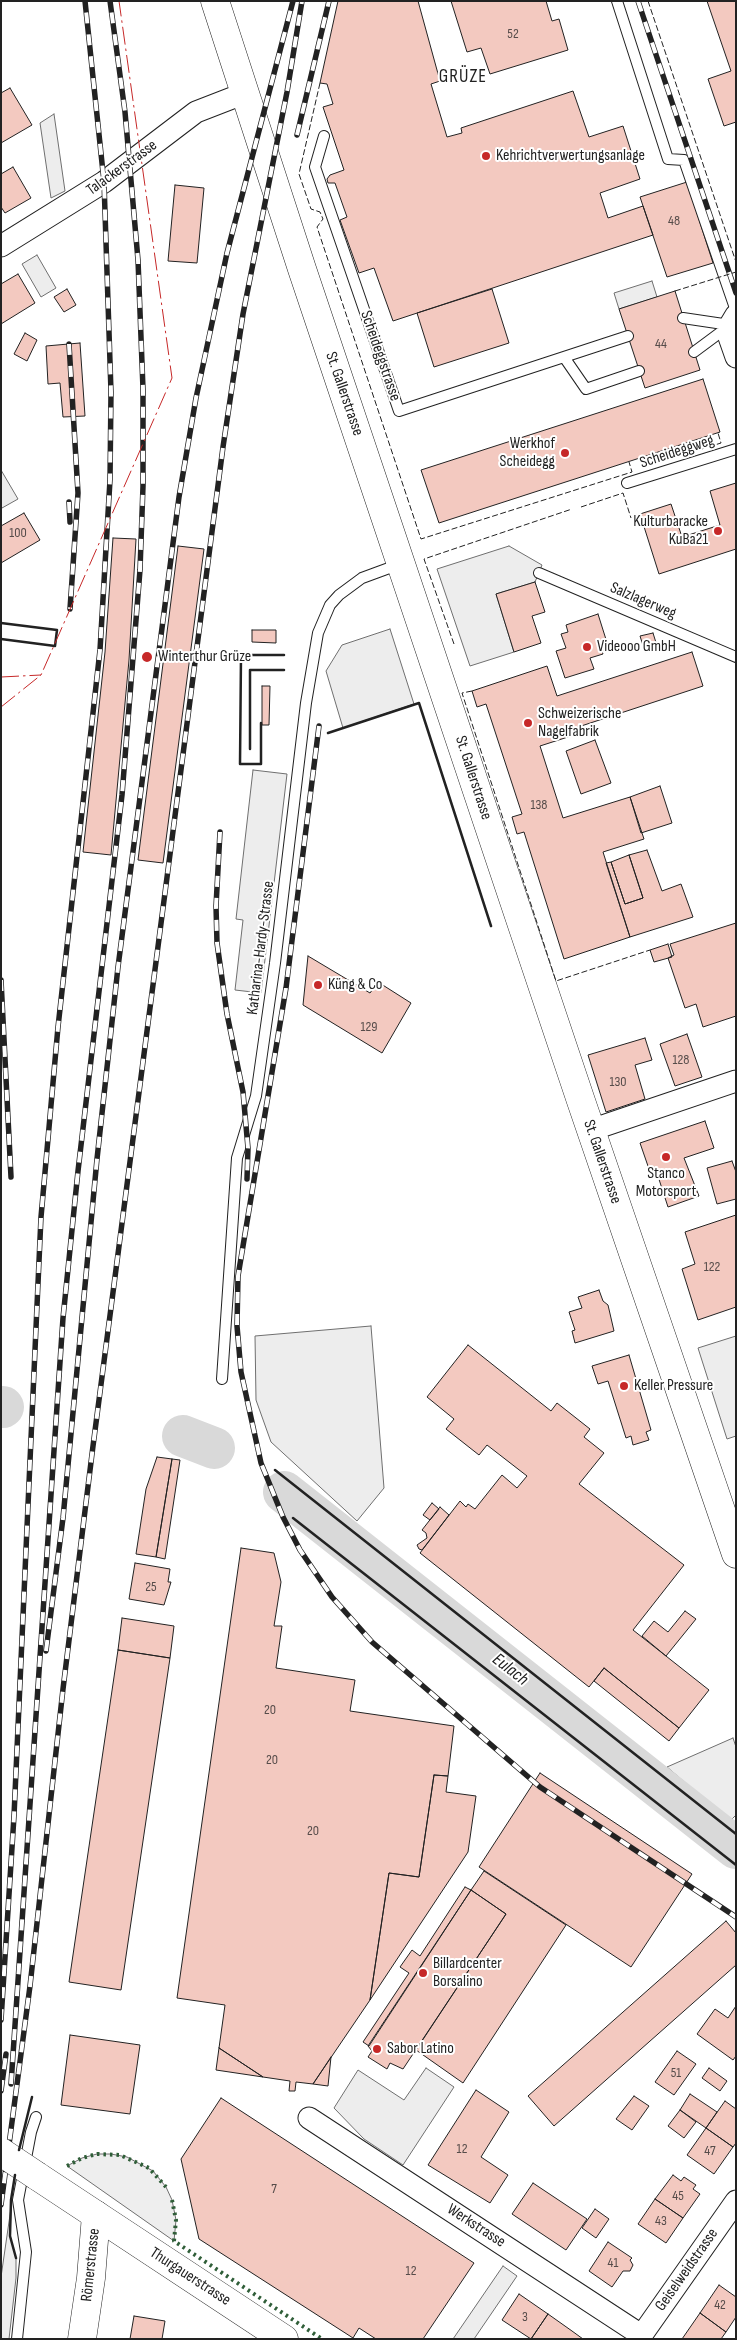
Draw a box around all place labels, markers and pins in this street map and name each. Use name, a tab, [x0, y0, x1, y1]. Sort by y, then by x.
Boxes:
place label: Kehrichtverwertungsanlage	[496, 146, 645, 166]
marker: Kehrichtverwertungsanlage	[480, 150, 492, 162]
place label: Werkhof Scheidegg	[500, 434, 555, 472]
marker: Werkhof Scheidegg	[559, 447, 571, 459]
place label: Kulturbaracke KuBa21	[633, 512, 708, 550]
marker: Kulturbaracke KuBa21	[712, 525, 724, 537]
place label: Videooo GmbH	[597, 637, 676, 657]
marker: Videooo GmbH	[581, 641, 593, 653]
place label: Winterthur Grüze	[158, 647, 251, 667]
marker: Winterthur Grüze	[140, 650, 154, 664]
place label: Schweizerische Nagelfabrik	[538, 704, 621, 742]
marker: Schweizerische Nagelfabrik	[522, 717, 534, 729]
place label: Küng & Co	[328, 975, 382, 995]
marker: Küng & Co	[312, 979, 324, 991]
marker: Stanco Motorsport	[660, 1151, 672, 1163]
place label: Stanco Motorsport	[636, 1164, 696, 1202]
place label: Keller Pressure	[634, 1376, 713, 1396]
marker: Keller Pressure	[618, 1380, 630, 1392]
place label: Billardcenter Borsalino	[433, 1954, 502, 1992]
marker: Billardcenter Borsalino	[417, 1967, 429, 1979]
place label: Sabor Latino	[387, 2039, 454, 2059]
marker: Sabor Latino	[371, 2043, 383, 2055]

